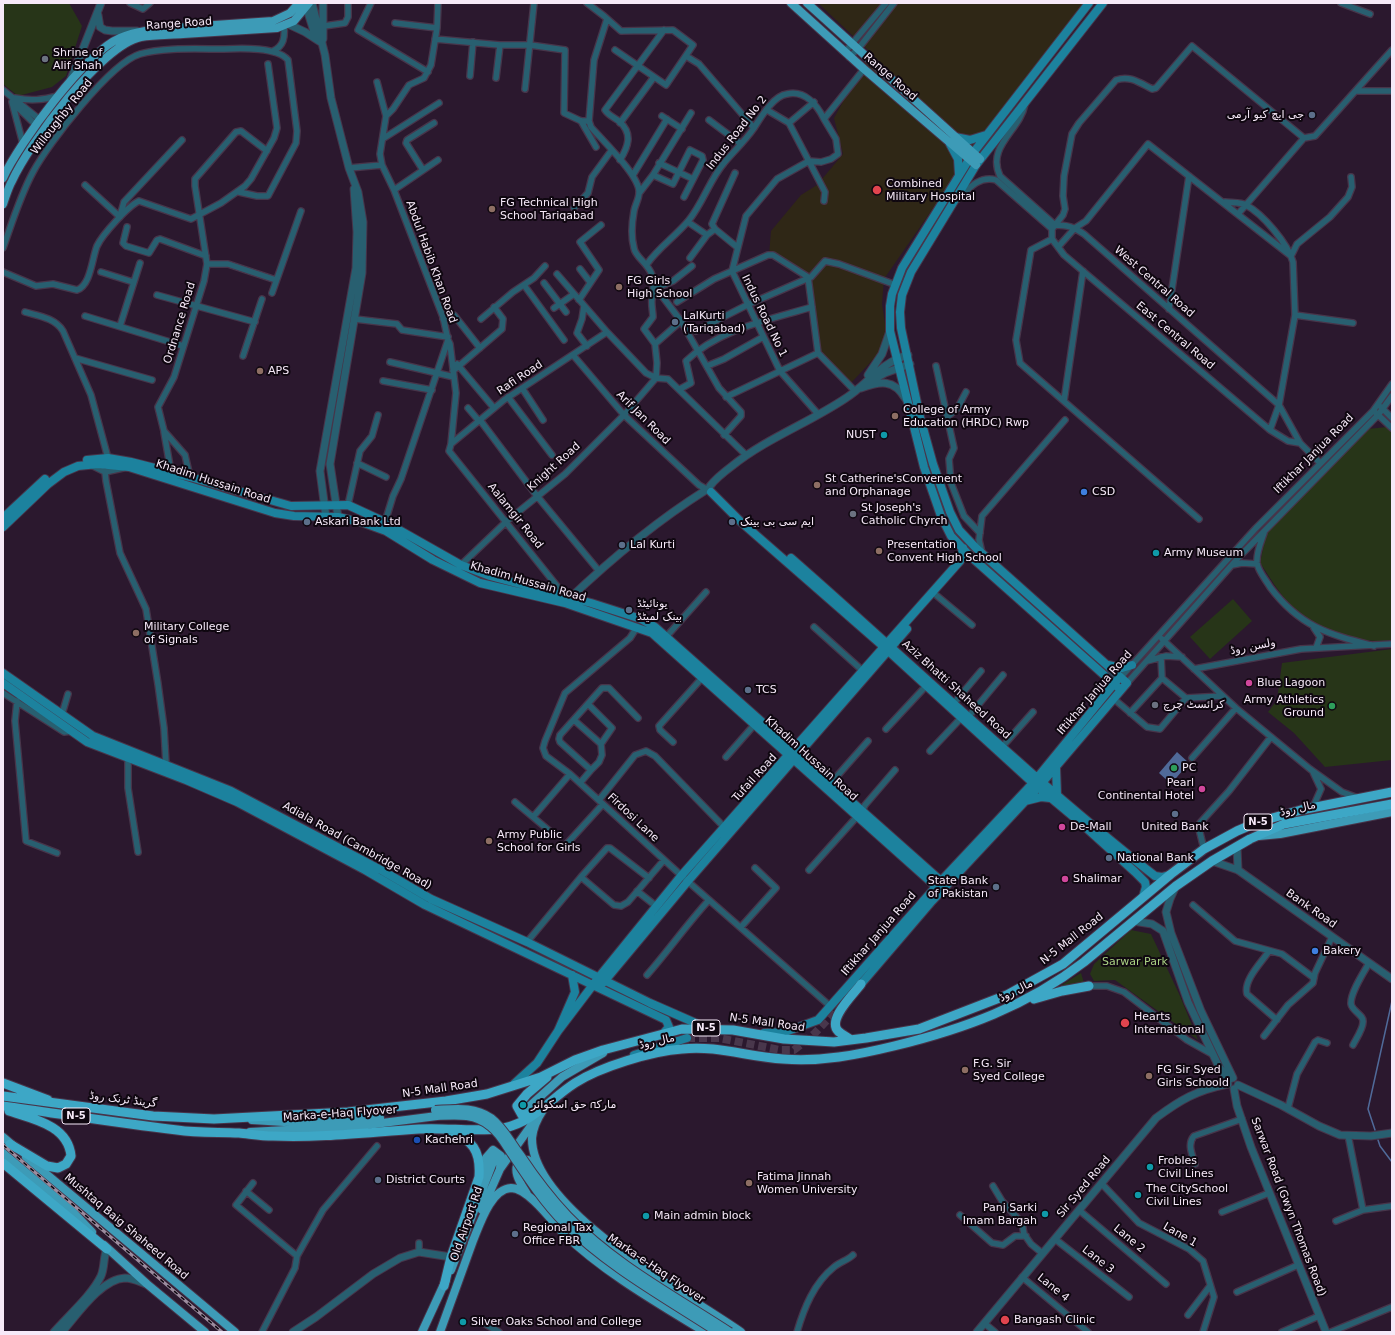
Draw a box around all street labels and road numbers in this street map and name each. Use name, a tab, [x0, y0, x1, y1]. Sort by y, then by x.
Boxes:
street label: Range Road	[146, 15, 212, 33]
street label: Range Road	[861, 50, 919, 104]
street label: Willoughby Road	[28, 77, 96, 157]
street label: Indus Road No 2	[704, 93, 770, 173]
street label: Abdul Habib Khan Road	[403, 199, 459, 325]
street label: West Central Road	[1111, 244, 1197, 320]
street label: Indus Road No 1	[738, 273, 790, 359]
street label: Ordnance Road	[161, 281, 199, 365]
street label: East Central Road	[1133, 299, 1217, 373]
street label: Rafi Road	[495, 358, 545, 398]
street label: Arif Jan Road	[613, 388, 673, 448]
street label: Iftikhar Janjua Road	[1271, 411, 1357, 497]
street label: Knight Road	[525, 440, 583, 494]
street label: Khadim Hussain Road	[154, 457, 272, 507]
street label: Aalamgir Road	[485, 481, 545, 551]
street label: Khadim Hussain Road	[469, 559, 587, 605]
street label: ولسن روڈ	[1229, 636, 1277, 658]
street label: Aziz Bhatti Shaheed Road	[899, 638, 1013, 742]
street label: Iftikhar Janjua Road	[1055, 648, 1135, 738]
street label: Khadim Hussain Road	[762, 714, 860, 804]
street label: Tufail Road	[730, 751, 780, 805]
street label: Firdosi Lane	[605, 791, 661, 845]
street label: مال روڈ	[1279, 798, 1317, 820]
street label: Adiala Road (Cambridge Road)	[280, 799, 434, 893]
road number: N-5	[1244, 814, 1272, 830]
street label: Bank Road	[1283, 887, 1339, 931]
street label: Iftikhar Janjua Road	[839, 889, 919, 979]
street label: N-5 Mall Road	[1038, 910, 1106, 968]
street label: مال روڈ	[997, 977, 1035, 1005]
street label: N-5 Mall Road	[728, 1011, 806, 1035]
road number: N-5	[692, 1020, 720, 1036]
street label: مال روڈ	[638, 1031, 676, 1053]
street label: N-5 Mall Road	[401, 1077, 479, 1101]
street label: گرینڈ ٹرنک روڈ	[88, 1089, 158, 1111]
street label: Marka-e-Haq Flyover	[283, 1103, 397, 1125]
road number: N-5	[62, 1108, 90, 1124]
street label: Sarwar Road (Gwyn Thomas Road)	[1248, 1116, 1328, 1298]
street label: Sir Syed Road	[1054, 1153, 1114, 1221]
street label: Mushtaq Baig Shaheed Road	[61, 1171, 191, 1283]
street label: Old Airport Rd	[448, 1185, 486, 1263]
street label: Lane 1	[1161, 1220, 1199, 1250]
street label: Lane 2	[1111, 1222, 1147, 1256]
street label: Marka-e-Haq Flyover	[605, 1232, 707, 1306]
street label: Lane 3	[1079, 1243, 1117, 1277]
street label: Lane 4	[1034, 1271, 1072, 1305]

